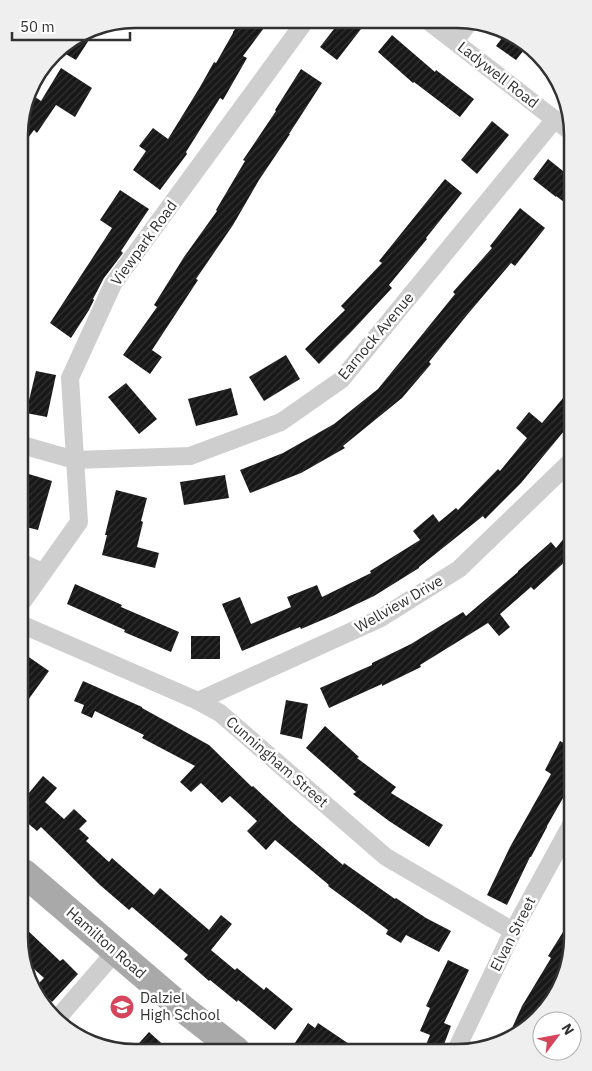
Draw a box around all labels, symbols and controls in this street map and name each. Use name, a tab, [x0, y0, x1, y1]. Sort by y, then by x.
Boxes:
scale bar	[12, 10, 130, 42]
text: 50 m	[20, 17, 55, 36]
street label: Ladywell Road	[454, 37, 543, 112]
street label: Viewpark Road	[106, 196, 181, 289]
street label: Earnock Avenue	[334, 288, 418, 383]
street label: Wellview Drive	[351, 571, 446, 636]
street label: Cunningham Street	[222, 712, 332, 811]
street label: Elvan Street	[486, 893, 539, 974]
street label: Hamilton Road	[63, 903, 150, 982]
place label: Dalziel High School	[140, 988, 220, 1024]
school or university icon: Dalziel High School	[109, 994, 135, 1020]
north arrow	[532, 1011, 582, 1061]
text: N	[558, 1020, 578, 1038]

